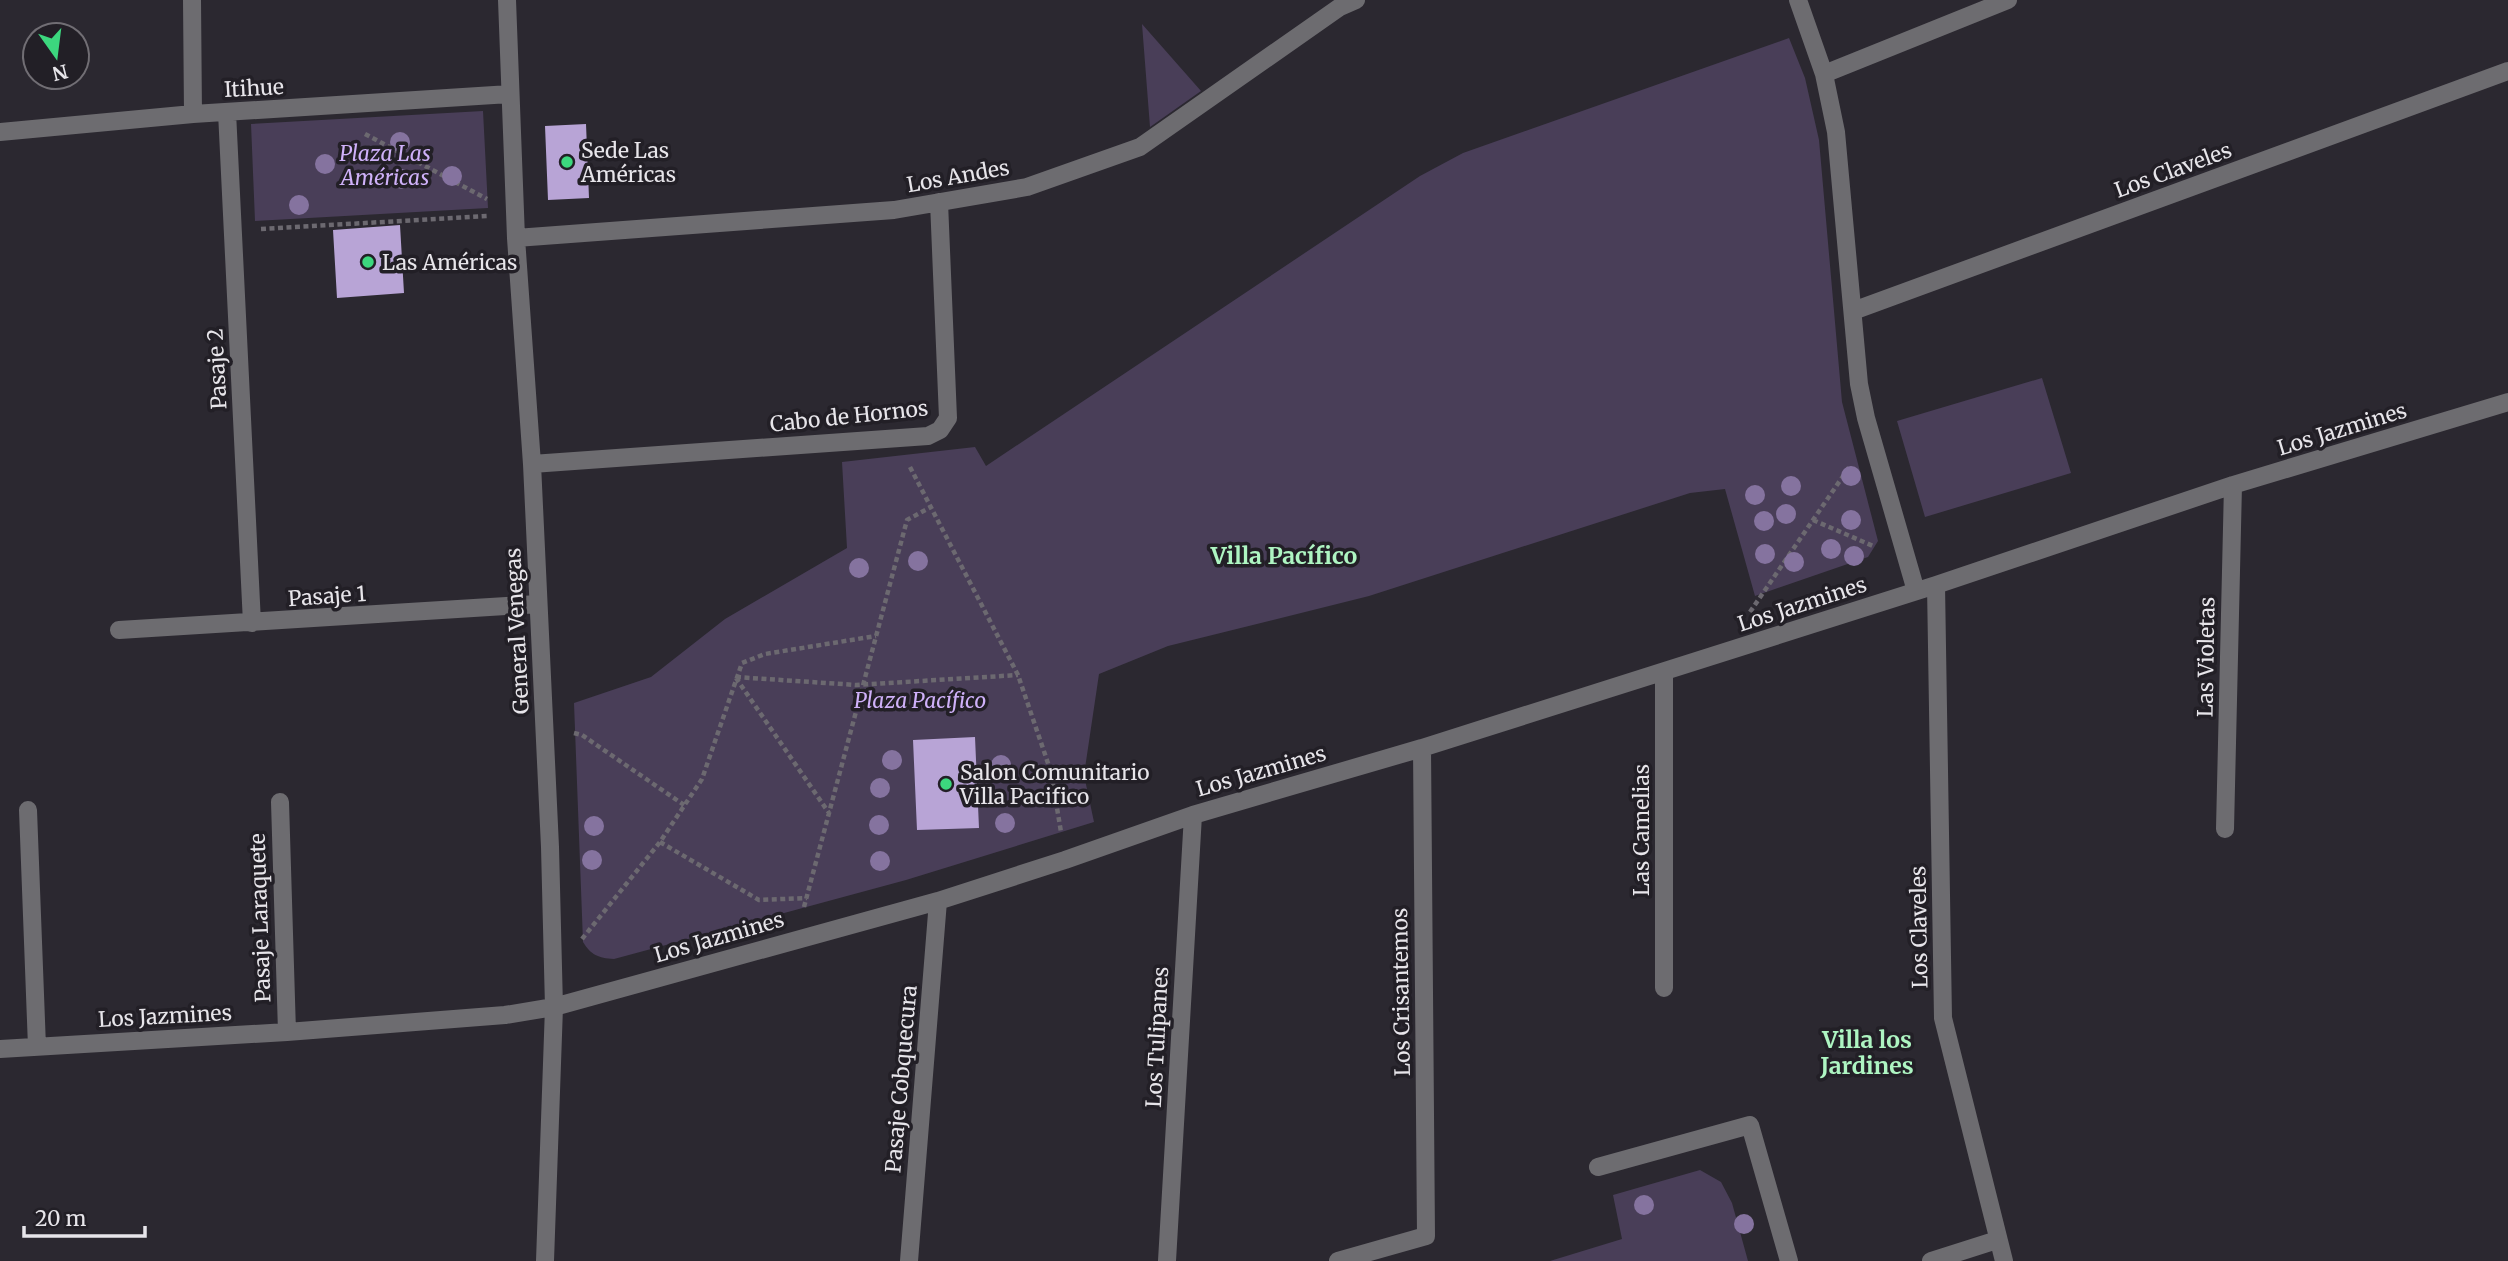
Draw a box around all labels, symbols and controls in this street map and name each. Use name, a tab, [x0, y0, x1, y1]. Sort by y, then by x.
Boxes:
north arrow	[21, 21, 91, 91]
text: N	[50, 59, 70, 86]
street label: Itihue	[223, 73, 285, 103]
street label: Los Claveles	[2111, 136, 2235, 204]
place label: Sede Las Américas	[580, 137, 676, 188]
park label: Plaza Las Américas	[339, 140, 431, 191]
marker: Sede Las Américas	[559, 154, 575, 170]
street label: Los Andes	[905, 154, 1011, 198]
place label: Las Américas	[382, 249, 517, 276]
marker: Las Américas	[360, 254, 376, 270]
street label: Pasaje 2	[201, 328, 233, 410]
street label: Cabo de Hornos	[769, 394, 929, 438]
street label: Los Jazmines	[2274, 397, 2410, 461]
district label: Villa Pacífico	[1210, 541, 1358, 570]
street label: General Venegas	[499, 547, 535, 715]
street label: Los Jazmines	[1734, 570, 1870, 638]
street label: Pasaje 1	[287, 580, 367, 612]
street label: Las Violetas	[2191, 597, 2221, 717]
park label: Plaza Pacífico	[854, 687, 986, 714]
street label: Los Jazmines	[1193, 740, 1329, 802]
place label: Salon Comunitario Villa Pacifico	[959, 759, 1149, 810]
street label: Las Camelias	[1628, 764, 1655, 896]
marker: Salon Comunitario Villa Pacifico	[938, 776, 954, 792]
street label: Pasaje Laraquete	[244, 833, 276, 1003]
street label: Los Claveles	[1904, 865, 1934, 989]
street label: Los Jazmines	[651, 906, 787, 968]
street label: Los Crisantemos	[1386, 908, 1416, 1076]
street label: Los Tulipanes	[1140, 966, 1174, 1108]
street label: Pasaje Cobquecura	[879, 984, 923, 1174]
street label: Los Jazmines	[97, 999, 233, 1033]
district label: Villa los Jardines	[1819, 1025, 1914, 1080]
scale bar	[24, 1194, 145, 1238]
text: 20 m	[35, 1205, 87, 1232]

